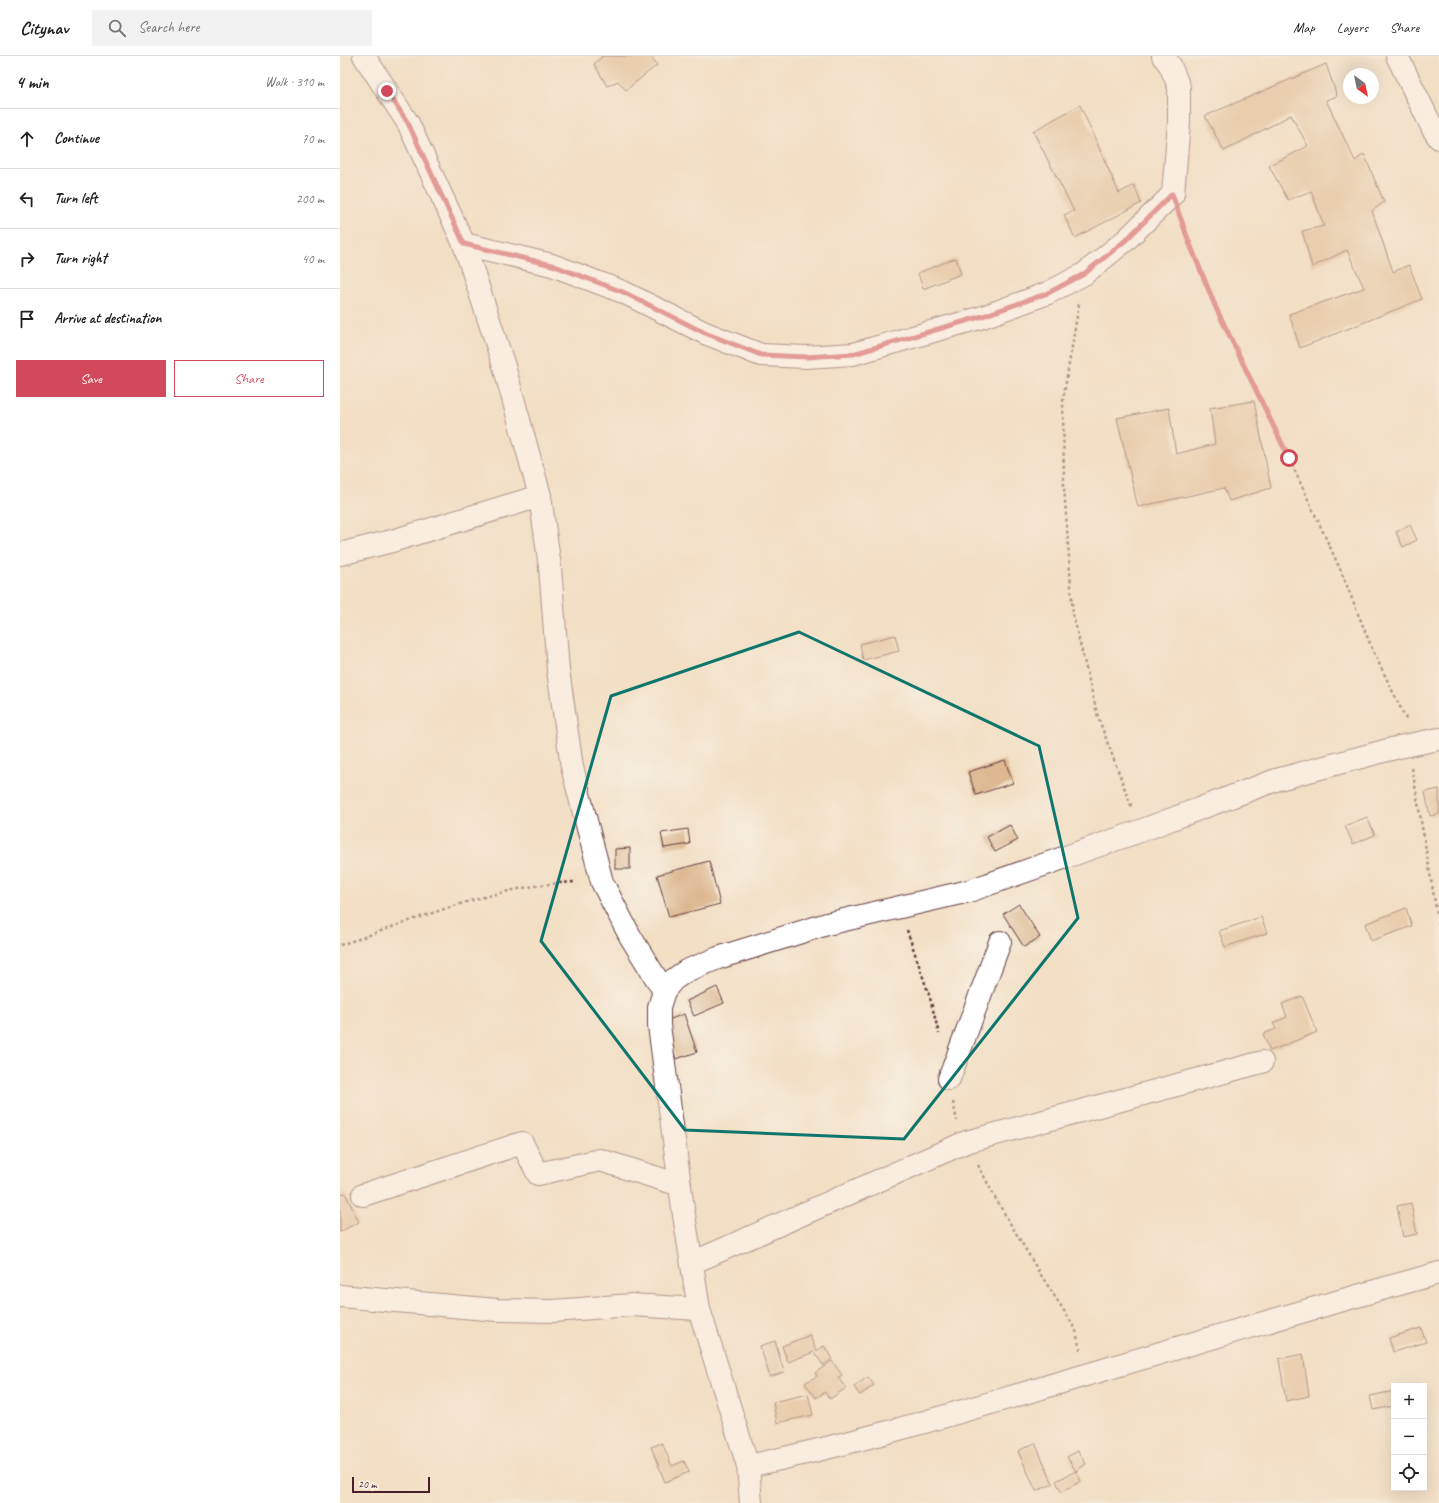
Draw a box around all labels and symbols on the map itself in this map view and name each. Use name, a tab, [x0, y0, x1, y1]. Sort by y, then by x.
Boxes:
north arrow	[1343, 68, 1379, 104]
route end	[378, 82, 396, 100]
route start	[1280, 449, 1298, 467]
scale bar	[352, 1475, 430, 1494]

